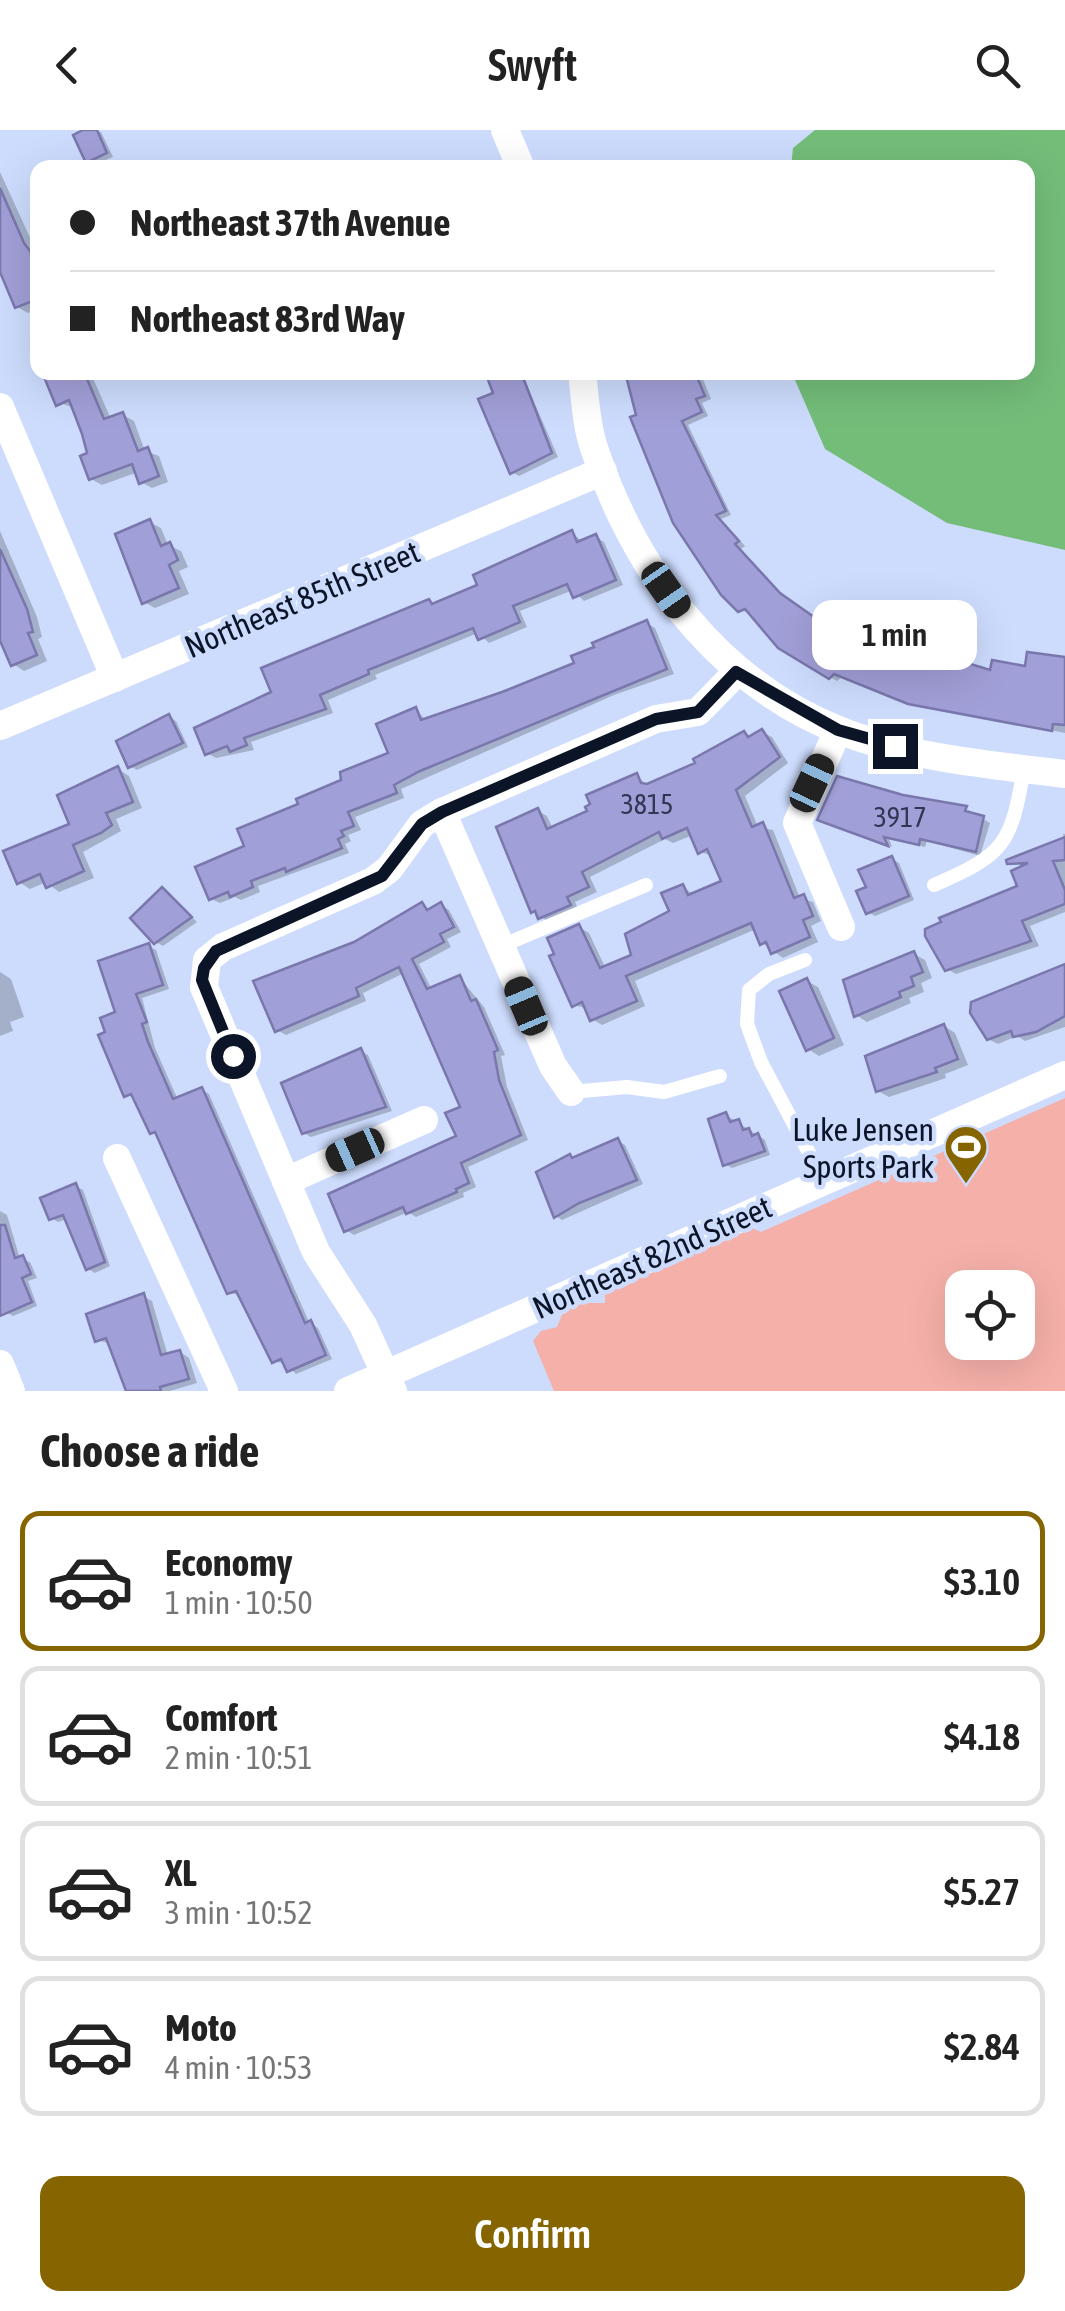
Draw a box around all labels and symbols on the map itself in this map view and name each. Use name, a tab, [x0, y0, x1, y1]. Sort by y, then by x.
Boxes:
street label: Northeast 85th Street	[179, 533, 425, 665]
car	[637, 557, 695, 623]
callout: 1 min	[812, 601, 978, 671]
route end	[873, 724, 918, 769]
car	[786, 749, 838, 817]
house number: 3815	[621, 788, 673, 820]
house number: 3917	[874, 801, 926, 833]
car	[500, 973, 552, 1039]
route start	[211, 1034, 256, 1079]
place label: Luke Jensen Sports Park	[792, 1111, 934, 1185]
car	[321, 1124, 389, 1176]
sports icon: Luke Jensen Sports Park	[943, 1124, 989, 1185]
street label: Northeast 82nd Street	[527, 1188, 777, 1326]

